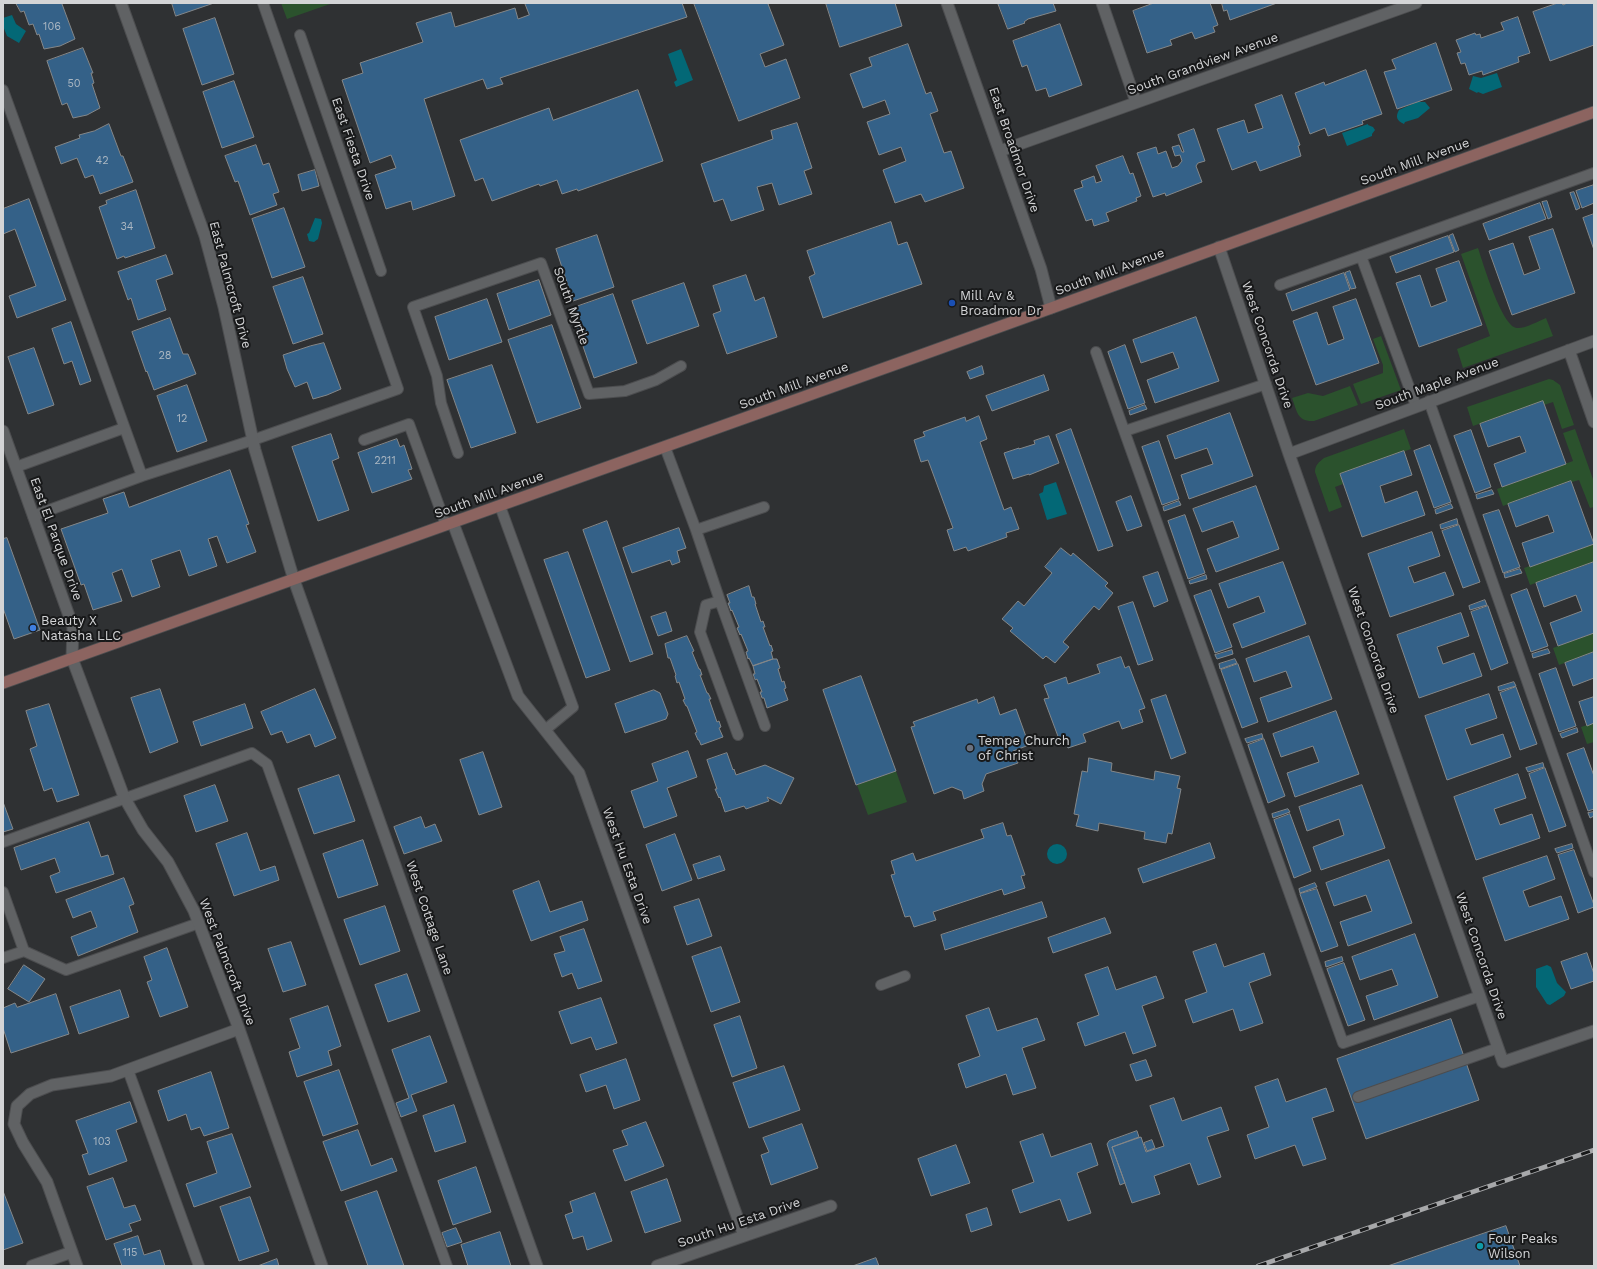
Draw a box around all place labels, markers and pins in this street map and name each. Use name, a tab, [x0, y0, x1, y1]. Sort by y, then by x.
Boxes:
place label: Mill Av & Broadmor Dr	[960, 288, 1041, 319]
marker: Mill Av & Broadmor Dr	[947, 298, 957, 308]
place label: Beauty X Natasha LLC	[41, 613, 121, 644]
marker: Beauty X Natasha LLC	[28, 623, 38, 633]
place label: Tempe Church of Christ	[978, 733, 1070, 764]
marker: Tempe Church of Christ	[965, 743, 975, 753]
place label: Four Peaks Wilson	[1488, 1231, 1558, 1262]
marker: Four Peaks Wilson	[1475, 1241, 1485, 1251]

